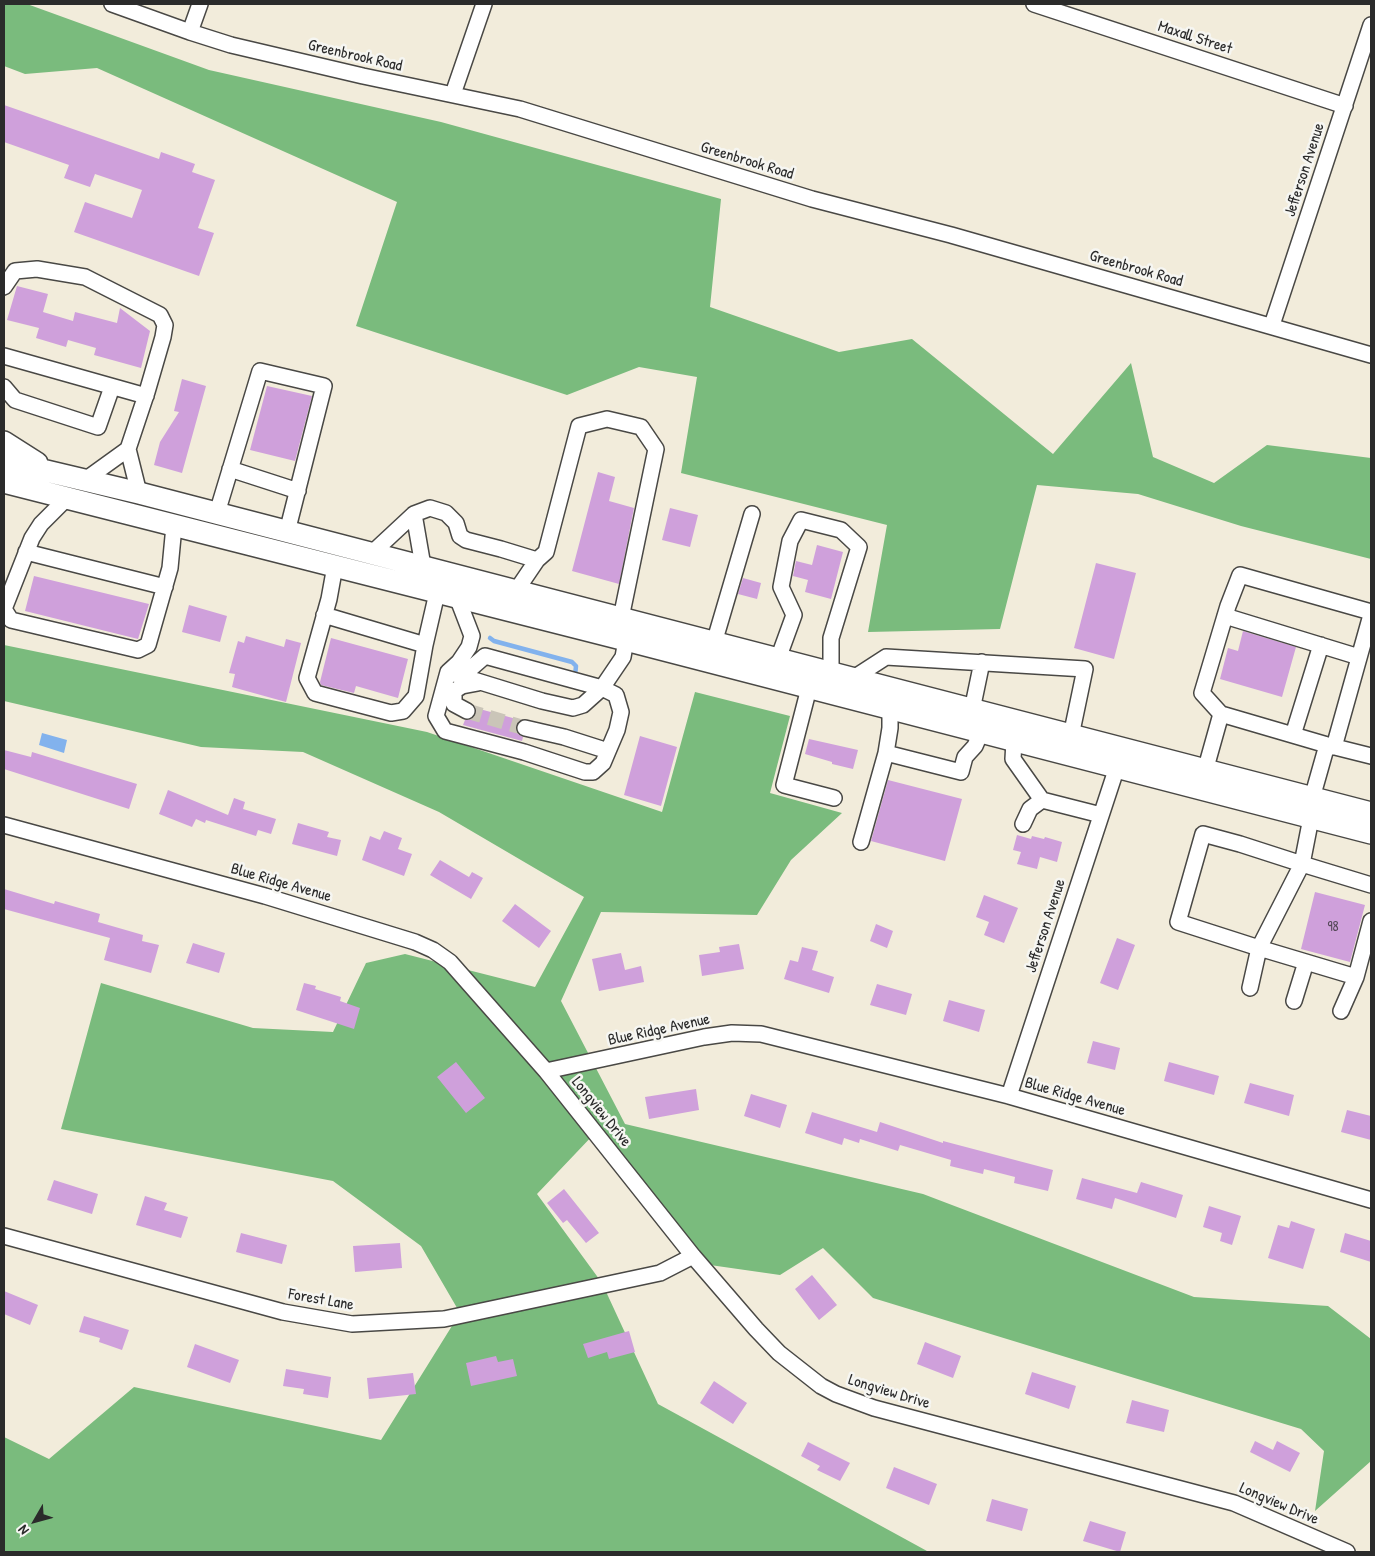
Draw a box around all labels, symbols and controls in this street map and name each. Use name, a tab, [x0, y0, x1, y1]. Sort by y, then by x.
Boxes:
street label: Maxall Street	[1155, 17, 1235, 59]
street label: Greenbrook Road	[306, 36, 404, 76]
street label: Jefferson Avenue	[1281, 121, 1329, 219]
street label: Greenbrook Road	[698, 138, 796, 184]
street label: Greenbrook Road	[1087, 247, 1185, 291]
street label: Blue Ridge Avenue	[229, 859, 333, 907]
street label: Jefferson Avenue	[1022, 877, 1070, 975]
house number: 98	[1327, 919, 1339, 935]
street label: Blue Ridge Avenue	[606, 1010, 712, 1050]
street label: Longview Drive	[567, 1073, 635, 1151]
street label: Blue Ridge Avenue	[1023, 1073, 1127, 1121]
street label: Forest Lane	[287, 1285, 355, 1315]
street label: Longview Drive	[846, 1370, 932, 1414]
street label: Longview Drive	[1236, 1479, 1322, 1529]
north arrow	[10, 1496, 60, 1546]
text: N	[13, 1522, 33, 1539]

